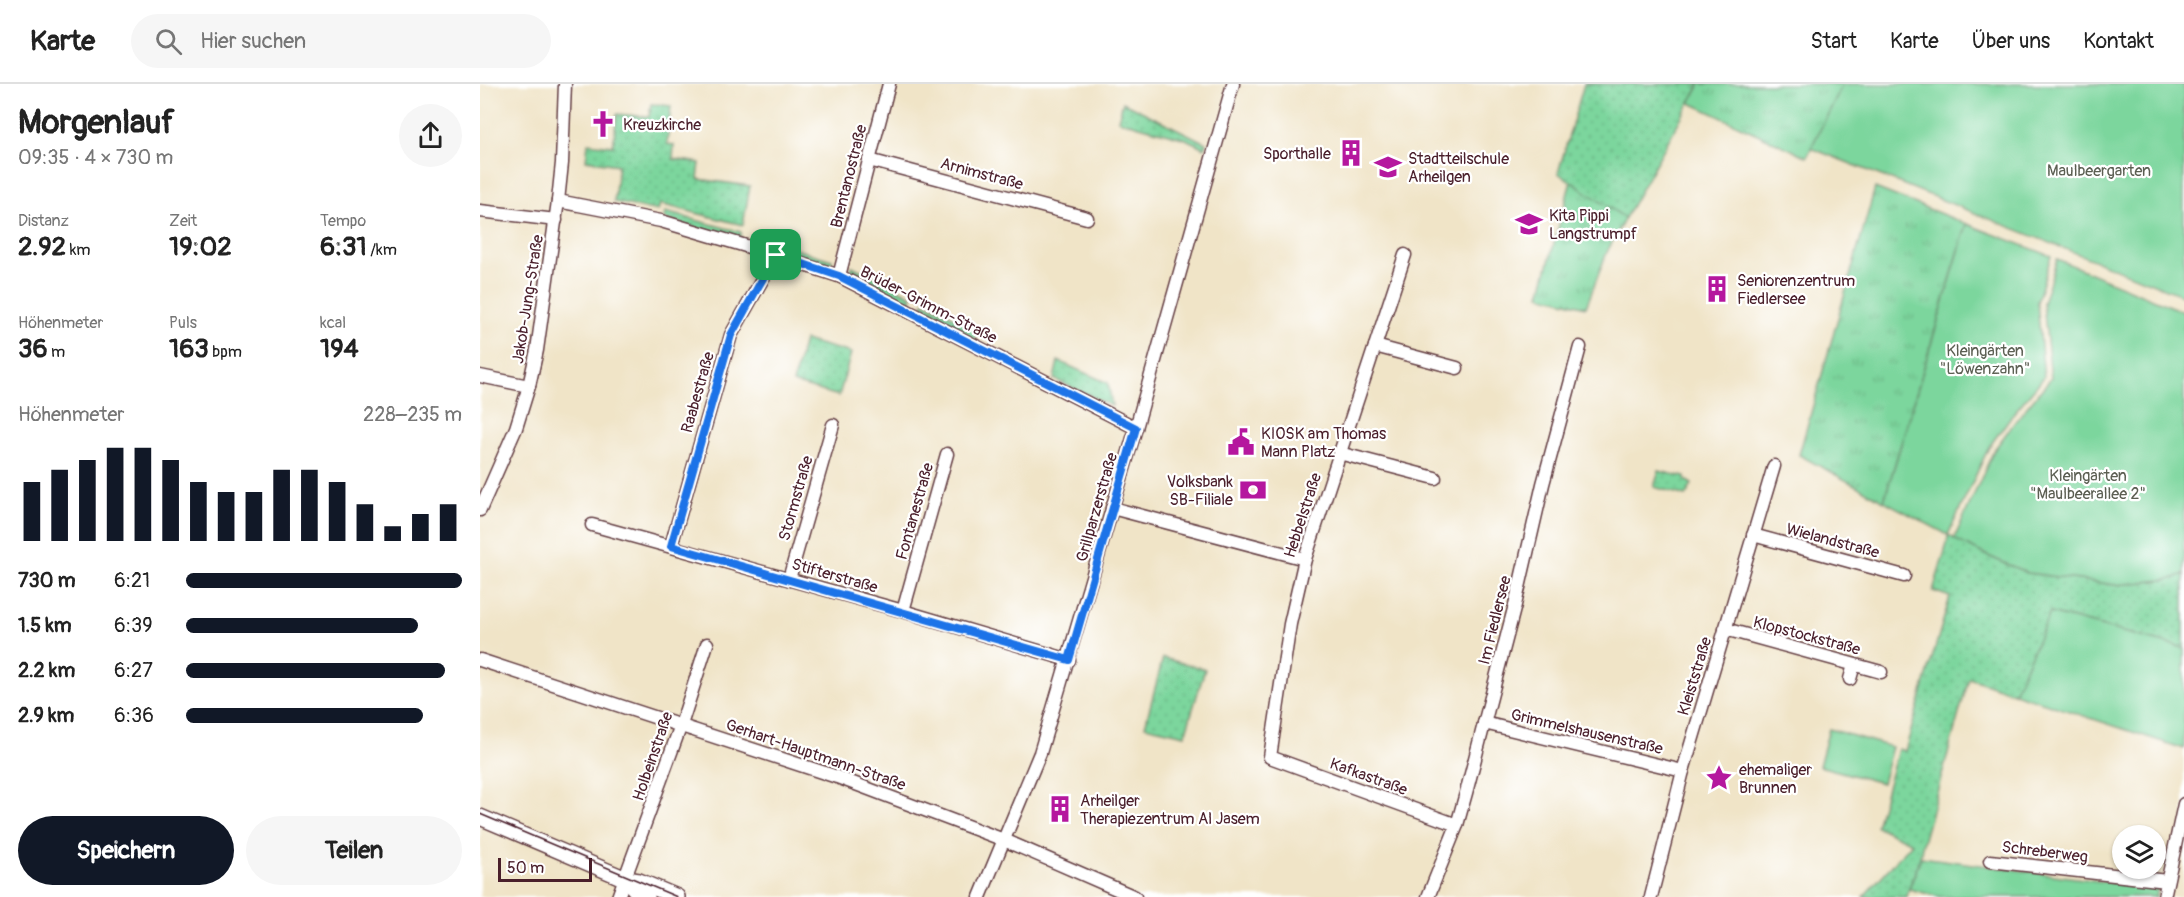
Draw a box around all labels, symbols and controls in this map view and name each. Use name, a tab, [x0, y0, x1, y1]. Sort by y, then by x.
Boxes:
search box	[131, 14, 551, 68]
text: Karte	[30, 24, 95, 59]
icon: search	[152, 25, 185, 58]
text: Hier suchen	[200, 27, 306, 55]
text: Start	[1811, 28, 1857, 55]
text: Karte	[1890, 28, 1939, 55]
text: Über uns	[1972, 28, 2050, 55]
text: Kontakt	[2083, 28, 2154, 55]
text: Morgenlauf	[18, 102, 175, 143]
button: share	[399, 104, 462, 167]
church icon: Kreuzkirche	[588, 109, 618, 139]
place label: Kreuzkirche	[623, 115, 701, 135]
street label: Brentanostraße	[826, 122, 871, 230]
building icon: Sporthalle	[1336, 138, 1366, 168]
place label: Sporthalle	[1263, 144, 1331, 164]
text: 09:35 · 4 × 730 m	[18, 145, 173, 170]
place label: Stadtteilschule Arheilgen	[1408, 149, 1509, 187]
school or university icon: Stadtteilschule Arheilgen	[1373, 152, 1403, 182]
street label: Arnimstraße	[938, 153, 1025, 195]
park label: Maulbeergarten	[2047, 161, 2151, 181]
place label: Kita Pippi Langstrumpf	[1549, 206, 1638, 244]
school or university icon: Kita Pippi Langstrumpf	[1514, 209, 1544, 239]
text: Distanz	[18, 211, 69, 231]
text: Zeit	[169, 211, 197, 231]
text: Tempo	[320, 211, 366, 231]
pin	[750, 229, 801, 280]
text: 2.92	[18, 231, 66, 263]
text: 19:02	[169, 231, 232, 263]
text: 6:31	[320, 231, 367, 263]
street label: Jakob-Jung-Straße	[508, 233, 548, 365]
icon: arrive	[759, 238, 792, 271]
text: km	[66, 240, 91, 260]
text: /km	[367, 240, 397, 260]
street label: Brüder-Grimm-Straße	[857, 262, 1000, 348]
place label: Seniorenzentrum Fiedlersee	[1737, 271, 1855, 309]
building icon: Seniorenzentrum Fiedlersee	[1702, 274, 1732, 304]
text: Höhenmeter	[18, 313, 103, 333]
text: Puls	[169, 313, 197, 333]
text: kcal	[320, 313, 346, 333]
text: 36	[18, 333, 48, 365]
text: 163	[169, 333, 209, 365]
text: 194	[320, 333, 359, 365]
park label: Kleingärten "Löwenzahn"	[1940, 341, 2030, 379]
text: m	[48, 342, 65, 362]
text: bpm	[209, 342, 242, 362]
street label: Raabestraße	[677, 349, 719, 435]
text: Höhenmeter	[18, 402, 124, 427]
text: 228–235 m	[363, 402, 462, 427]
place label: KIOSK am Thomas Mann Platz	[1261, 424, 1386, 462]
public building icon: KIOSK am Thomas Mann Platz	[1226, 427, 1256, 457]
street label: Grillparzerstraße	[1072, 450, 1122, 564]
street label: Stormstraße	[774, 453, 818, 543]
street label: Fontanestraße	[892, 460, 938, 562]
park label: Kleingärten "Maulbeerallee 2"	[2030, 466, 2146, 504]
street label: Hebbelstraße	[1280, 470, 1326, 560]
place label: Volksbank SB-Filiale	[1167, 472, 1233, 510]
bank icon: Volksbank SB-Filiale	[1238, 475, 1268, 505]
street label: Wielandstraße	[1784, 519, 1882, 563]
street label: Stifterstraße	[789, 554, 880, 598]
text: 730 m	[18, 568, 76, 593]
text: 6:21	[114, 568, 150, 593]
street label: Im Fiedlersee	[1474, 574, 1516, 667]
street label: Klopstockstraße	[1751, 612, 1863, 660]
text: 1.5 km	[18, 613, 71, 638]
text: 6:39	[114, 613, 152, 638]
street label: Kleiststraße	[1674, 634, 1716, 718]
text: 2.2 km	[18, 658, 75, 683]
text: 6:27	[114, 658, 153, 683]
text: 2.9 km	[18, 703, 74, 728]
text: 6:36	[114, 703, 154, 728]
street label: Grimmelshausenstraße	[1509, 705, 1665, 759]
street label: Holbeinstraße	[628, 709, 678, 804]
street label: Gerhart-Hauptmann-Straße	[723, 715, 908, 795]
street label: Kafkastraße	[1327, 754, 1410, 800]
place label: ehemaliger Brunnen	[1739, 760, 1812, 798]
place icon: ehemaliger Brunnen	[1704, 763, 1734, 793]
place label: Arheilger Therapiezentrum Al Jasem	[1080, 791, 1260, 829]
building icon: Arheilger Therapiezentrum Al Jasem	[1045, 794, 1075, 824]
button: Speichern	[18, 816, 234, 885]
button: Teilen	[246, 816, 462, 885]
map controls	[2112, 825, 2166, 879]
button: layers	[2112, 825, 2166, 879]
street label: Schreberweg	[2001, 837, 2089, 867]
scale bar	[498, 855, 592, 882]
text: 50 m	[507, 858, 544, 878]

